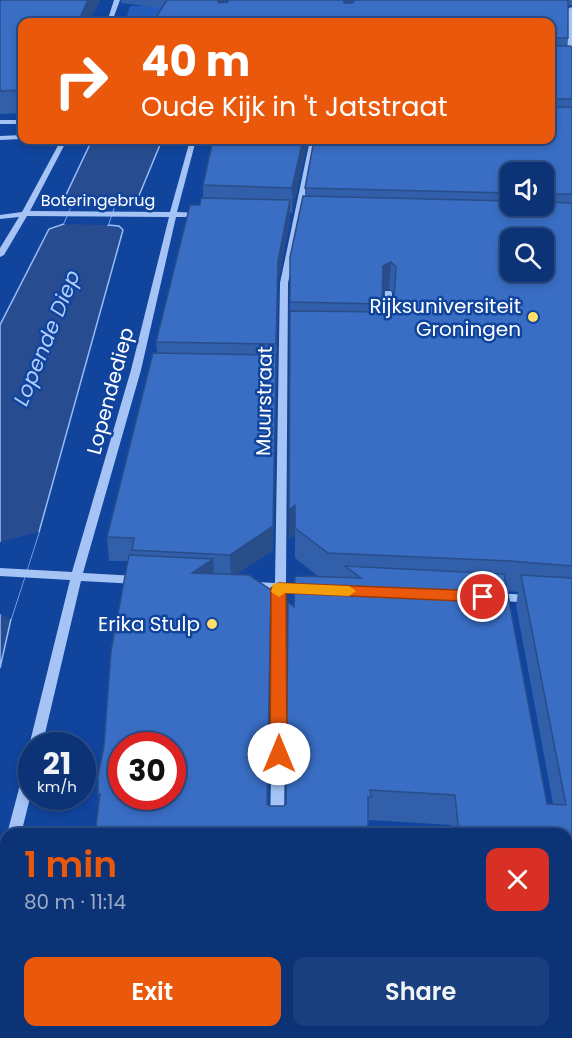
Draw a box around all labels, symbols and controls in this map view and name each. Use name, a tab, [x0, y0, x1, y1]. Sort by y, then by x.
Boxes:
text: 40 m	[141, 32, 250, 91]
icon: right	[42, 42, 120, 120]
text: Oude Kijk in 't Jatstraat	[141, 88, 448, 125]
map controls	[500, 162, 554, 282]
button: sound	[500, 162, 554, 216]
street label: Boteringebrug	[41, 189, 155, 212]
button: search	[500, 228, 554, 282]
water label: Lopende Diep	[6, 266, 87, 410]
place label: Rijksuniversiteit Groningen	[369, 292, 521, 343]
marker: Rijksuniversiteit Groningen	[526, 310, 540, 324]
street label: Lopendediep	[80, 324, 140, 458]
street label: Muurstraat	[249, 346, 279, 456]
pin	[457, 571, 508, 622]
icon: arrive	[466, 580, 499, 613]
place label: Erika Stulp	[98, 610, 200, 638]
marker: Erika Stulp	[205, 617, 219, 631]
position arrow	[247, 722, 311, 786]
speed limit sign: 30	[108, 732, 186, 810]
text: 21	[43, 742, 71, 785]
text: km/h	[37, 776, 77, 797]
text: 1 min	[24, 839, 117, 890]
button: close	[486, 848, 549, 911]
text: 80 m · 11:14	[24, 888, 126, 916]
button: Exit	[24, 957, 281, 1026]
button: Share	[293, 957, 549, 1026]

